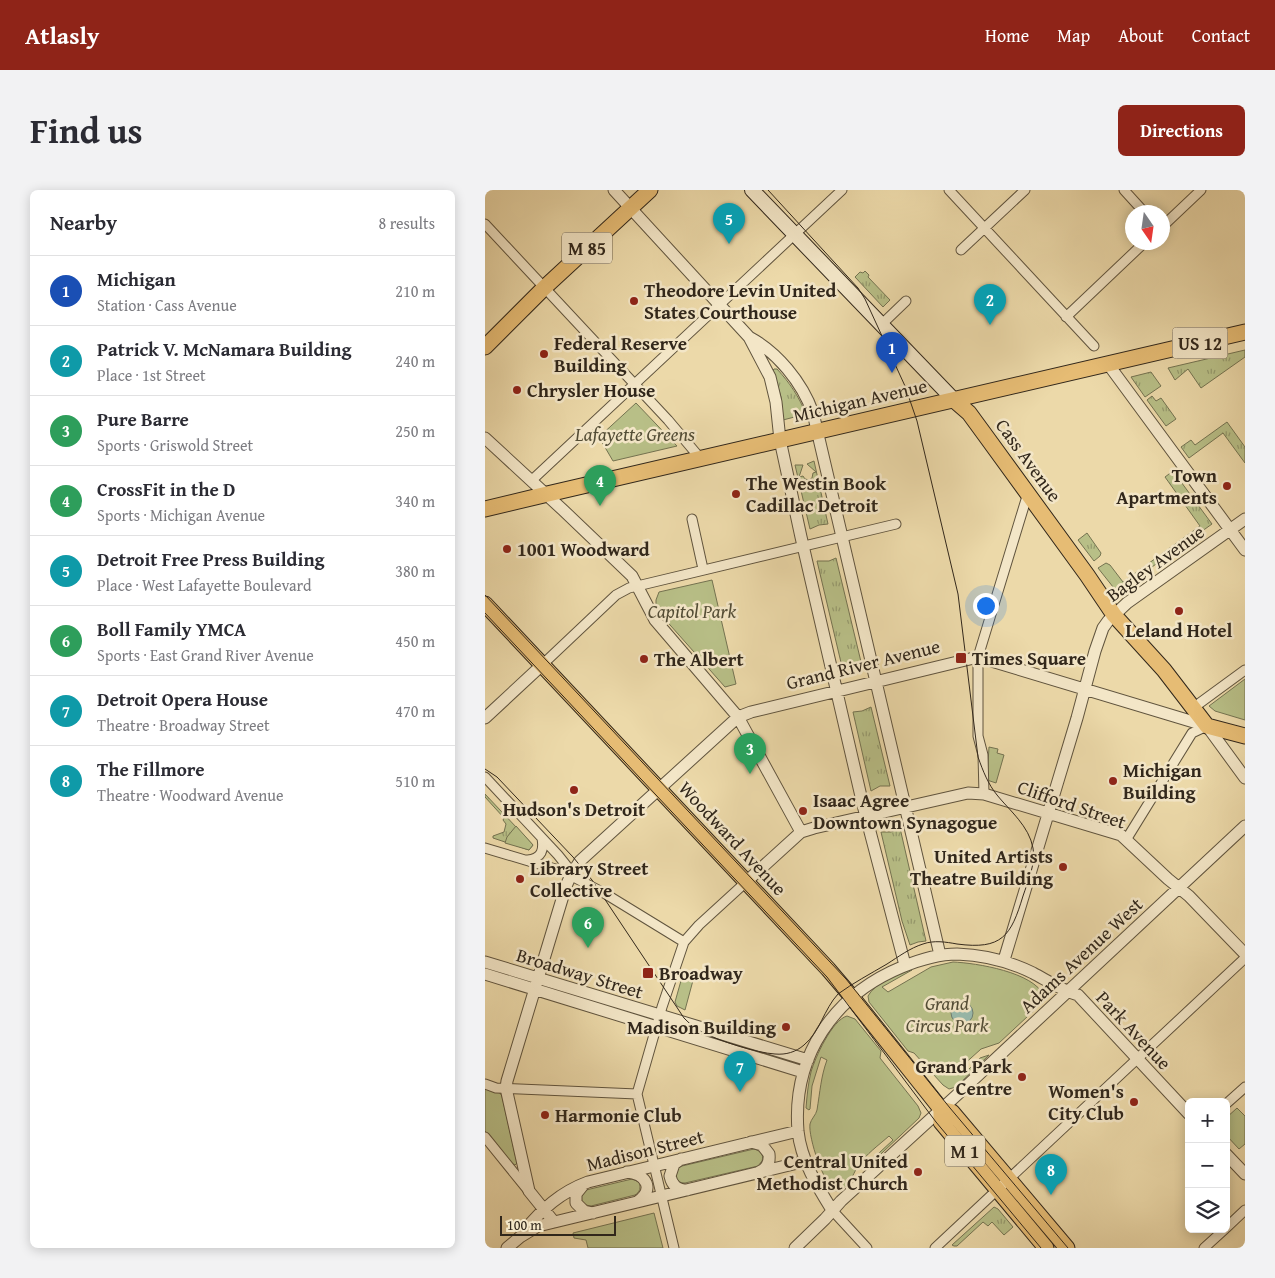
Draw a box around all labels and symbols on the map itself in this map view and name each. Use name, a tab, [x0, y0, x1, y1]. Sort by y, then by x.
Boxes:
pin: 5	[713, 203, 745, 244]
north arrow	[1125, 205, 1170, 250]
road number: M 85	[562, 232, 612, 264]
place label: Theodore Levin United States Courthouse	[644, 276, 837, 326]
pin: 2	[974, 284, 1006, 325]
marker: Theodore Levin United States Courthouse	[628, 295, 640, 307]
road number: US 12	[1173, 328, 1227, 358]
place label: Federal Reserve Building	[554, 329, 687, 379]
pin: 1	[876, 332, 908, 373]
marker: Federal Reserve Building	[538, 348, 550, 360]
street label: Michigan Avenue	[790, 371, 930, 429]
place label: Chrysler House	[527, 376, 655, 404]
marker: Chrysler House	[511, 384, 523, 396]
street label: Cass Avenue	[989, 413, 1069, 508]
park label: Lafayette Greens	[574, 420, 695, 448]
place label: Town Apartments	[1116, 461, 1218, 511]
pin: 4	[584, 465, 616, 506]
place label: The Westin Book Cadillac Detroit	[746, 469, 886, 519]
marker: Town Apartments	[1221, 480, 1233, 492]
marker: The Westin Book Cadillac Detroit	[730, 488, 742, 500]
street label: Bagley Avenue	[1100, 518, 1210, 608]
place label: 1001 Woodward	[517, 535, 650, 563]
marker: 1001 Woodward	[501, 543, 513, 555]
your location	[973, 593, 999, 619]
park label: Capitol Park	[648, 597, 737, 625]
marker: Leland Hotel	[1173, 605, 1185, 617]
place label: Leland Hotel	[1126, 616, 1233, 644]
street label: Grand River Avenue	[783, 631, 943, 697]
place label: Times Square	[972, 644, 1086, 672]
place label: The Albert	[654, 645, 744, 673]
marker: Times Square	[954, 651, 968, 665]
marker: The Albert	[638, 653, 650, 665]
pin: 3	[734, 733, 766, 774]
place label: Michigan Building	[1123, 756, 1203, 806]
street label: Clifford Street	[1014, 772, 1130, 836]
street label: Woodward Avenue	[672, 775, 794, 902]
marker: Michigan Building	[1107, 775, 1119, 787]
marker: Hudson's Detroit	[568, 784, 580, 796]
place label: Isaac Agree Downtown Synagogue	[813, 786, 997, 836]
place label: Hudson's Detroit	[503, 795, 646, 823]
marker: Isaac Agree Downtown Synagogue	[797, 805, 809, 817]
place label: United Artists Theatre Building	[910, 842, 1054, 892]
place label: Library Street Collective	[530, 854, 649, 904]
marker: United Artists Theatre Building	[1057, 861, 1069, 873]
marker: Library Street Collective	[514, 873, 526, 885]
street label: Adams Avenue West	[1013, 890, 1149, 1019]
pin: 6	[572, 907, 604, 948]
street label: Broadway Street	[513, 940, 647, 1006]
place label: Broadway	[659, 959, 743, 987]
marker: Broadway	[641, 966, 655, 980]
street label: Park Avenue	[1090, 984, 1178, 1076]
park label: Grand Circus Park	[906, 989, 989, 1039]
place label: Madison Building	[627, 1013, 777, 1041]
marker: Madison Building	[780, 1021, 792, 1033]
pin: 7	[724, 1051, 756, 1092]
place label: Grand Park Centre	[916, 1052, 1012, 1102]
marker: Grand Park Centre	[1016, 1071, 1028, 1083]
place label: Women's City Club	[1048, 1077, 1124, 1127]
marker: Women's City Club	[1128, 1096, 1140, 1108]
place label: Harmonie Club	[555, 1101, 682, 1129]
marker: Harmonie Club	[539, 1109, 551, 1121]
street label: Madison Street	[583, 1122, 707, 1178]
road number: M 1	[945, 1136, 985, 1166]
place label: Central United Methodist Church	[756, 1147, 909, 1197]
pin: 8	[1035, 1154, 1067, 1195]
marker: Central United Methodist Church	[912, 1166, 924, 1178]
scale bar	[500, 1213, 616, 1236]

